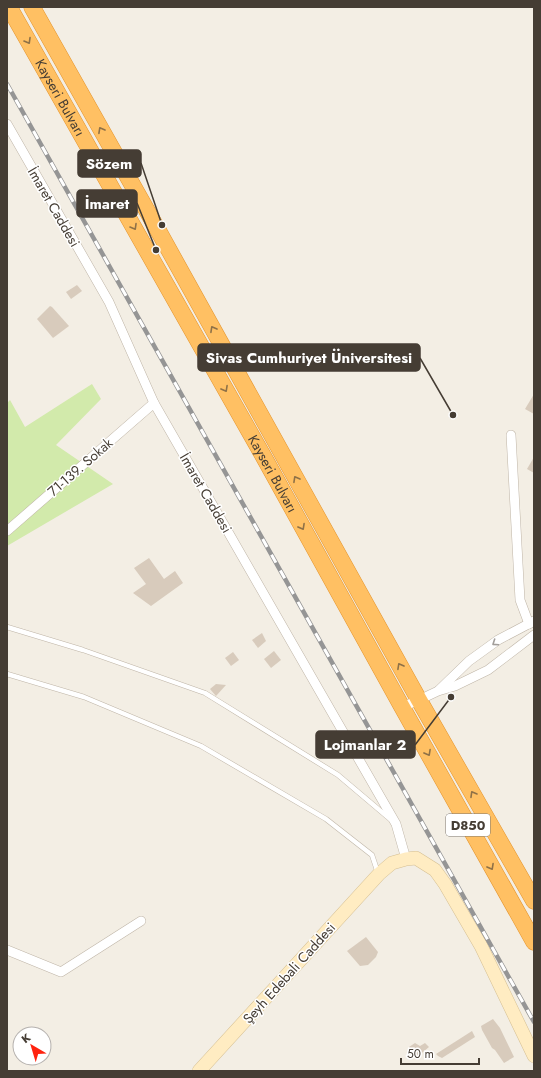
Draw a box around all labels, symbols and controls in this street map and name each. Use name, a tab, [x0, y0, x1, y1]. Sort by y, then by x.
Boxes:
one-way arrow	[23, 37, 30, 44]
street label: Kayseri Bulvarı	[30, 55, 90, 140]
one-way arrow	[98, 127, 106, 134]
callout: Sözem	[78, 150, 141, 177]
text: Sözem	[86, 153, 132, 175]
street label: İmaret Caddesi	[23, 163, 85, 251]
callout: İmaret	[77, 190, 137, 217]
text: İmaret	[85, 193, 129, 215]
one-way arrow	[129, 223, 136, 230]
one-way arrow	[210, 326, 217, 333]
callout: Sivas Cumhuriyet Üniversitesi	[198, 344, 420, 371]
text: Sivas Cumhuriyet Üniversitesi	[206, 347, 412, 369]
one-way arrow	[221, 385, 228, 392]
street label: Kayseri Bulvarı	[243, 431, 302, 516]
street label: 71-139. Sokak	[43, 433, 118, 501]
street label: İmaret Caddesi	[175, 449, 237, 537]
one-way arrow	[294, 476, 301, 483]
one-way arrow	[298, 523, 305, 530]
one-way arrow	[492, 638, 499, 646]
one-way arrow	[398, 663, 405, 670]
callout: Lojmanlar 2	[316, 731, 415, 758]
text: Lojmanlar 2	[324, 734, 406, 756]
one-way arrow	[423, 749, 430, 756]
one-way arrow	[471, 791, 478, 798]
road number: D850	[446, 814, 490, 836]
one-way arrow	[487, 862, 494, 870]
street label: Şeyh Edebali Caddesi	[238, 918, 340, 1028]
north arrow	[12, 1026, 52, 1066]
text: K	[18, 1029, 34, 1047]
scale bar	[401, 1040, 479, 1066]
text: 50 m	[407, 1045, 434, 1063]

